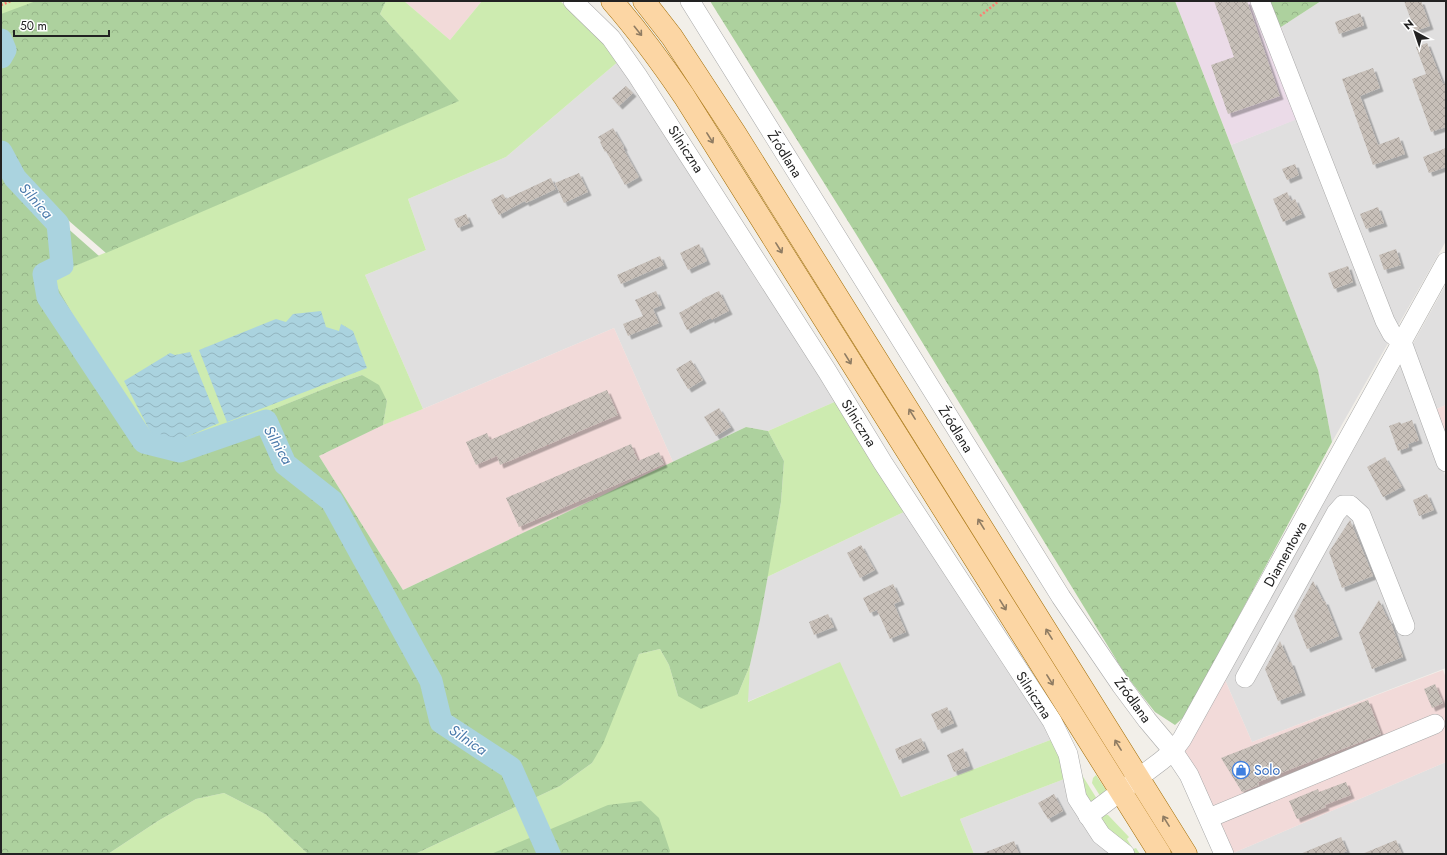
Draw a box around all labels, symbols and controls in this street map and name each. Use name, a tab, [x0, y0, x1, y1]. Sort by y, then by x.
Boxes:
scale bar	[14, 12, 109, 38]
north arrow	[1395, 12, 1435, 52]
text: N	[1400, 15, 1417, 33]
text: 50 m	[20, 17, 47, 35]
one-way arrow	[633, 25, 642, 36]
street label: Silniczna	[663, 121, 709, 177]
street label: Źródlana	[763, 127, 807, 181]
one-way arrow	[707, 132, 715, 144]
water label: Silnica	[14, 178, 59, 224]
one-way arrow	[776, 242, 784, 254]
one-way arrow	[844, 353, 853, 364]
street label: Silniczna	[837, 395, 881, 451]
street label: Źródlana	[934, 402, 978, 456]
one-way arrow	[907, 408, 915, 420]
water label: Silnica	[258, 421, 298, 469]
street label: Diamentowa	[1259, 517, 1311, 591]
one-way arrow	[976, 518, 984, 530]
one-way arrow	[999, 599, 1007, 610]
one-way arrow	[1045, 629, 1054, 640]
street label: Silniczna	[1011, 667, 1057, 723]
street label: Źródlana	[1110, 673, 1156, 727]
one-way arrow	[1046, 674, 1054, 685]
water label: Silnica	[445, 719, 492, 761]
one-way arrow	[1114, 740, 1122, 751]
shop icon: Solo	[1231, 760, 1251, 780]
place label: Solo	[1254, 760, 1281, 780]
one-way arrow	[1162, 816, 1170, 827]

